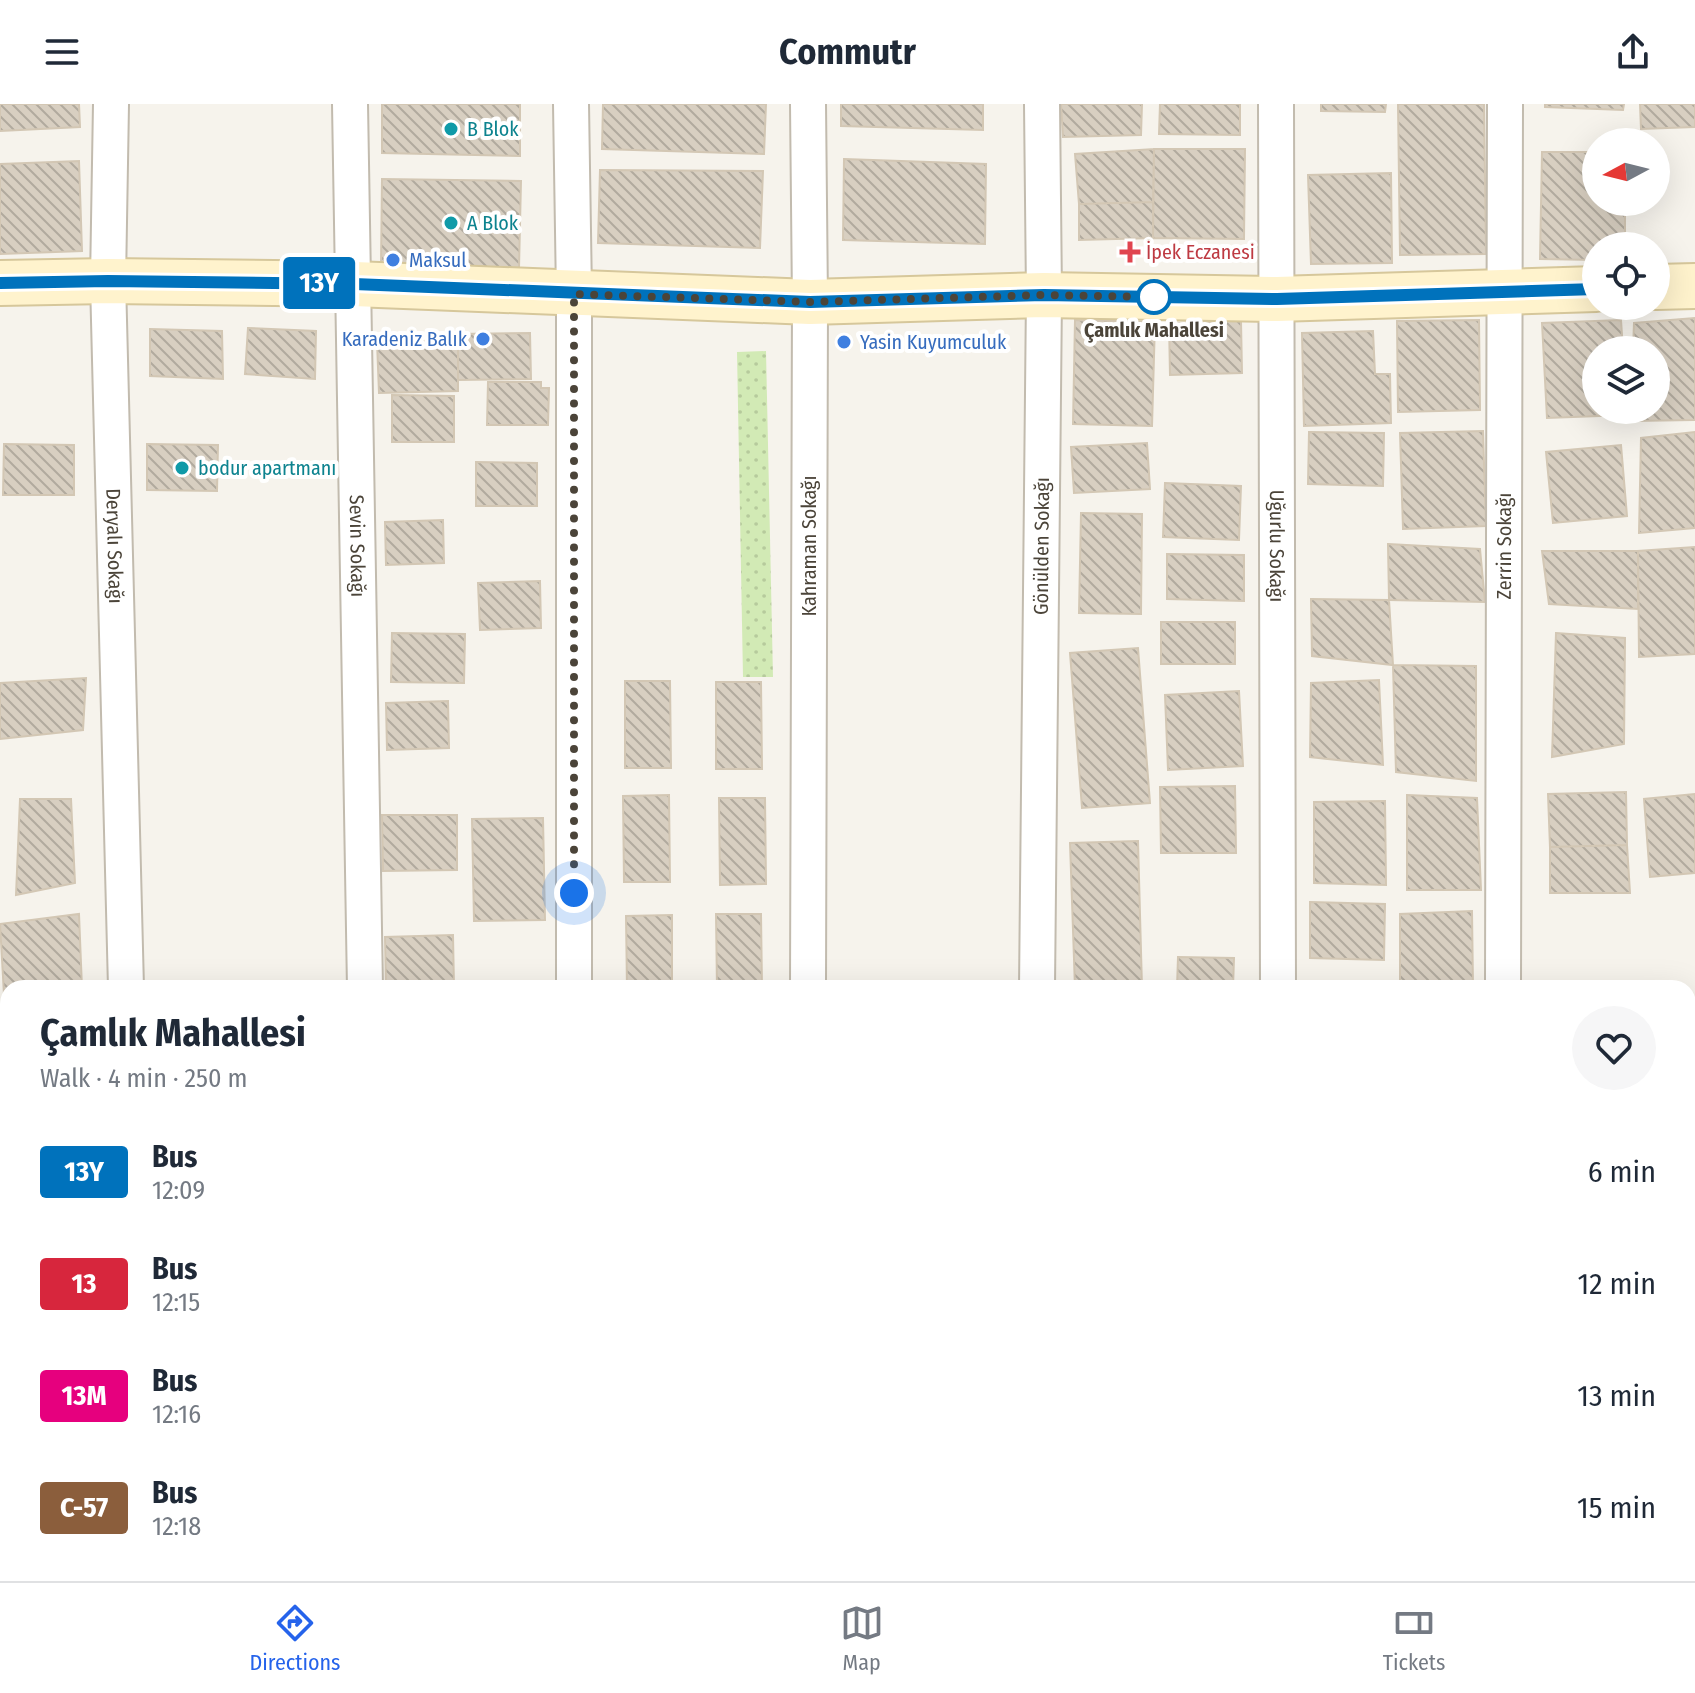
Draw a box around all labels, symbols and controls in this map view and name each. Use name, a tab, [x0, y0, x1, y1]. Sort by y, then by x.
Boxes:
icon: menu	[40, 30, 84, 74]
text: Commutr	[779, 30, 916, 74]
icon: share	[1611, 30, 1655, 74]
place label: B Blok	[467, 117, 519, 141]
marker: B Blok	[442, 120, 460, 138]
north arrow	[1582, 128, 1670, 216]
map controls	[1582, 128, 1670, 424]
place label: A Blok	[467, 211, 519, 235]
marker: A Blok	[442, 214, 460, 232]
button: locate	[1582, 232, 1670, 320]
place label: İpek Eczanesi	[1146, 240, 1255, 264]
marker: İpek Eczanesi	[1121, 243, 1139, 261]
place label: Maksul	[409, 248, 467, 272]
marker: Maksul	[384, 251, 402, 269]
line badge: 13Y	[273, 257, 365, 309]
text: 13Y	[299, 266, 339, 299]
marker: Çamlık Mahallesi	[1137, 280, 1171, 314]
place label: Çamlık Mahallesi	[1084, 318, 1224, 343]
place label: Karadeniz Balık	[342, 327, 468, 351]
marker: Karadeniz Balık	[474, 330, 492, 348]
place label: Yasin Kuyumculuk	[860, 330, 1007, 354]
marker: Yasin Kuyumculuk	[835, 333, 853, 351]
button: layers	[1582, 336, 1670, 424]
place label: bodur apartmanı	[198, 456, 336, 480]
marker: bodur apartmanı	[173, 459, 191, 477]
street label: Kahraman Sokağı	[797, 476, 821, 616]
street label: Gönülden Sokağı	[1029, 477, 1054, 615]
street label: Deryalı Sokağı	[101, 488, 128, 604]
street label: Uğurlu Sokağı	[1265, 490, 1289, 602]
street label: Zerrin Sokağı	[1492, 493, 1516, 599]
street label: Sevin Sokağı	[345, 494, 370, 597]
your location	[554, 873, 594, 913]
button: heart	[1572, 1006, 1656, 1090]
text: Çamlık Mahallesi	[40, 1010, 306, 1056]
text: Walk · 4 min · 250 m	[40, 1063, 248, 1094]
text: Bus	[152, 1139, 197, 1175]
text: 6 min	[1588, 1154, 1656, 1190]
text: 13Y	[64, 1155, 104, 1188]
text: 12:09	[152, 1175, 205, 1206]
text: Bus	[152, 1251, 197, 1287]
text: 12 min	[1578, 1266, 1656, 1302]
text: 13	[71, 1267, 97, 1300]
text: 12:15	[152, 1287, 200, 1318]
text: Bus	[152, 1363, 197, 1399]
text: 13 min	[1577, 1378, 1656, 1414]
text: 13M	[61, 1379, 107, 1412]
text: 12:16	[152, 1399, 201, 1430]
text: Bus	[152, 1475, 197, 1511]
text: 15 min	[1577, 1490, 1656, 1526]
text: C-57	[60, 1491, 108, 1524]
text: 12:18	[152, 1511, 201, 1542]
tab: Directions	[250, 1601, 341, 1676]
tab: Map	[840, 1601, 884, 1676]
tab: Tickets	[1383, 1601, 1445, 1676]

